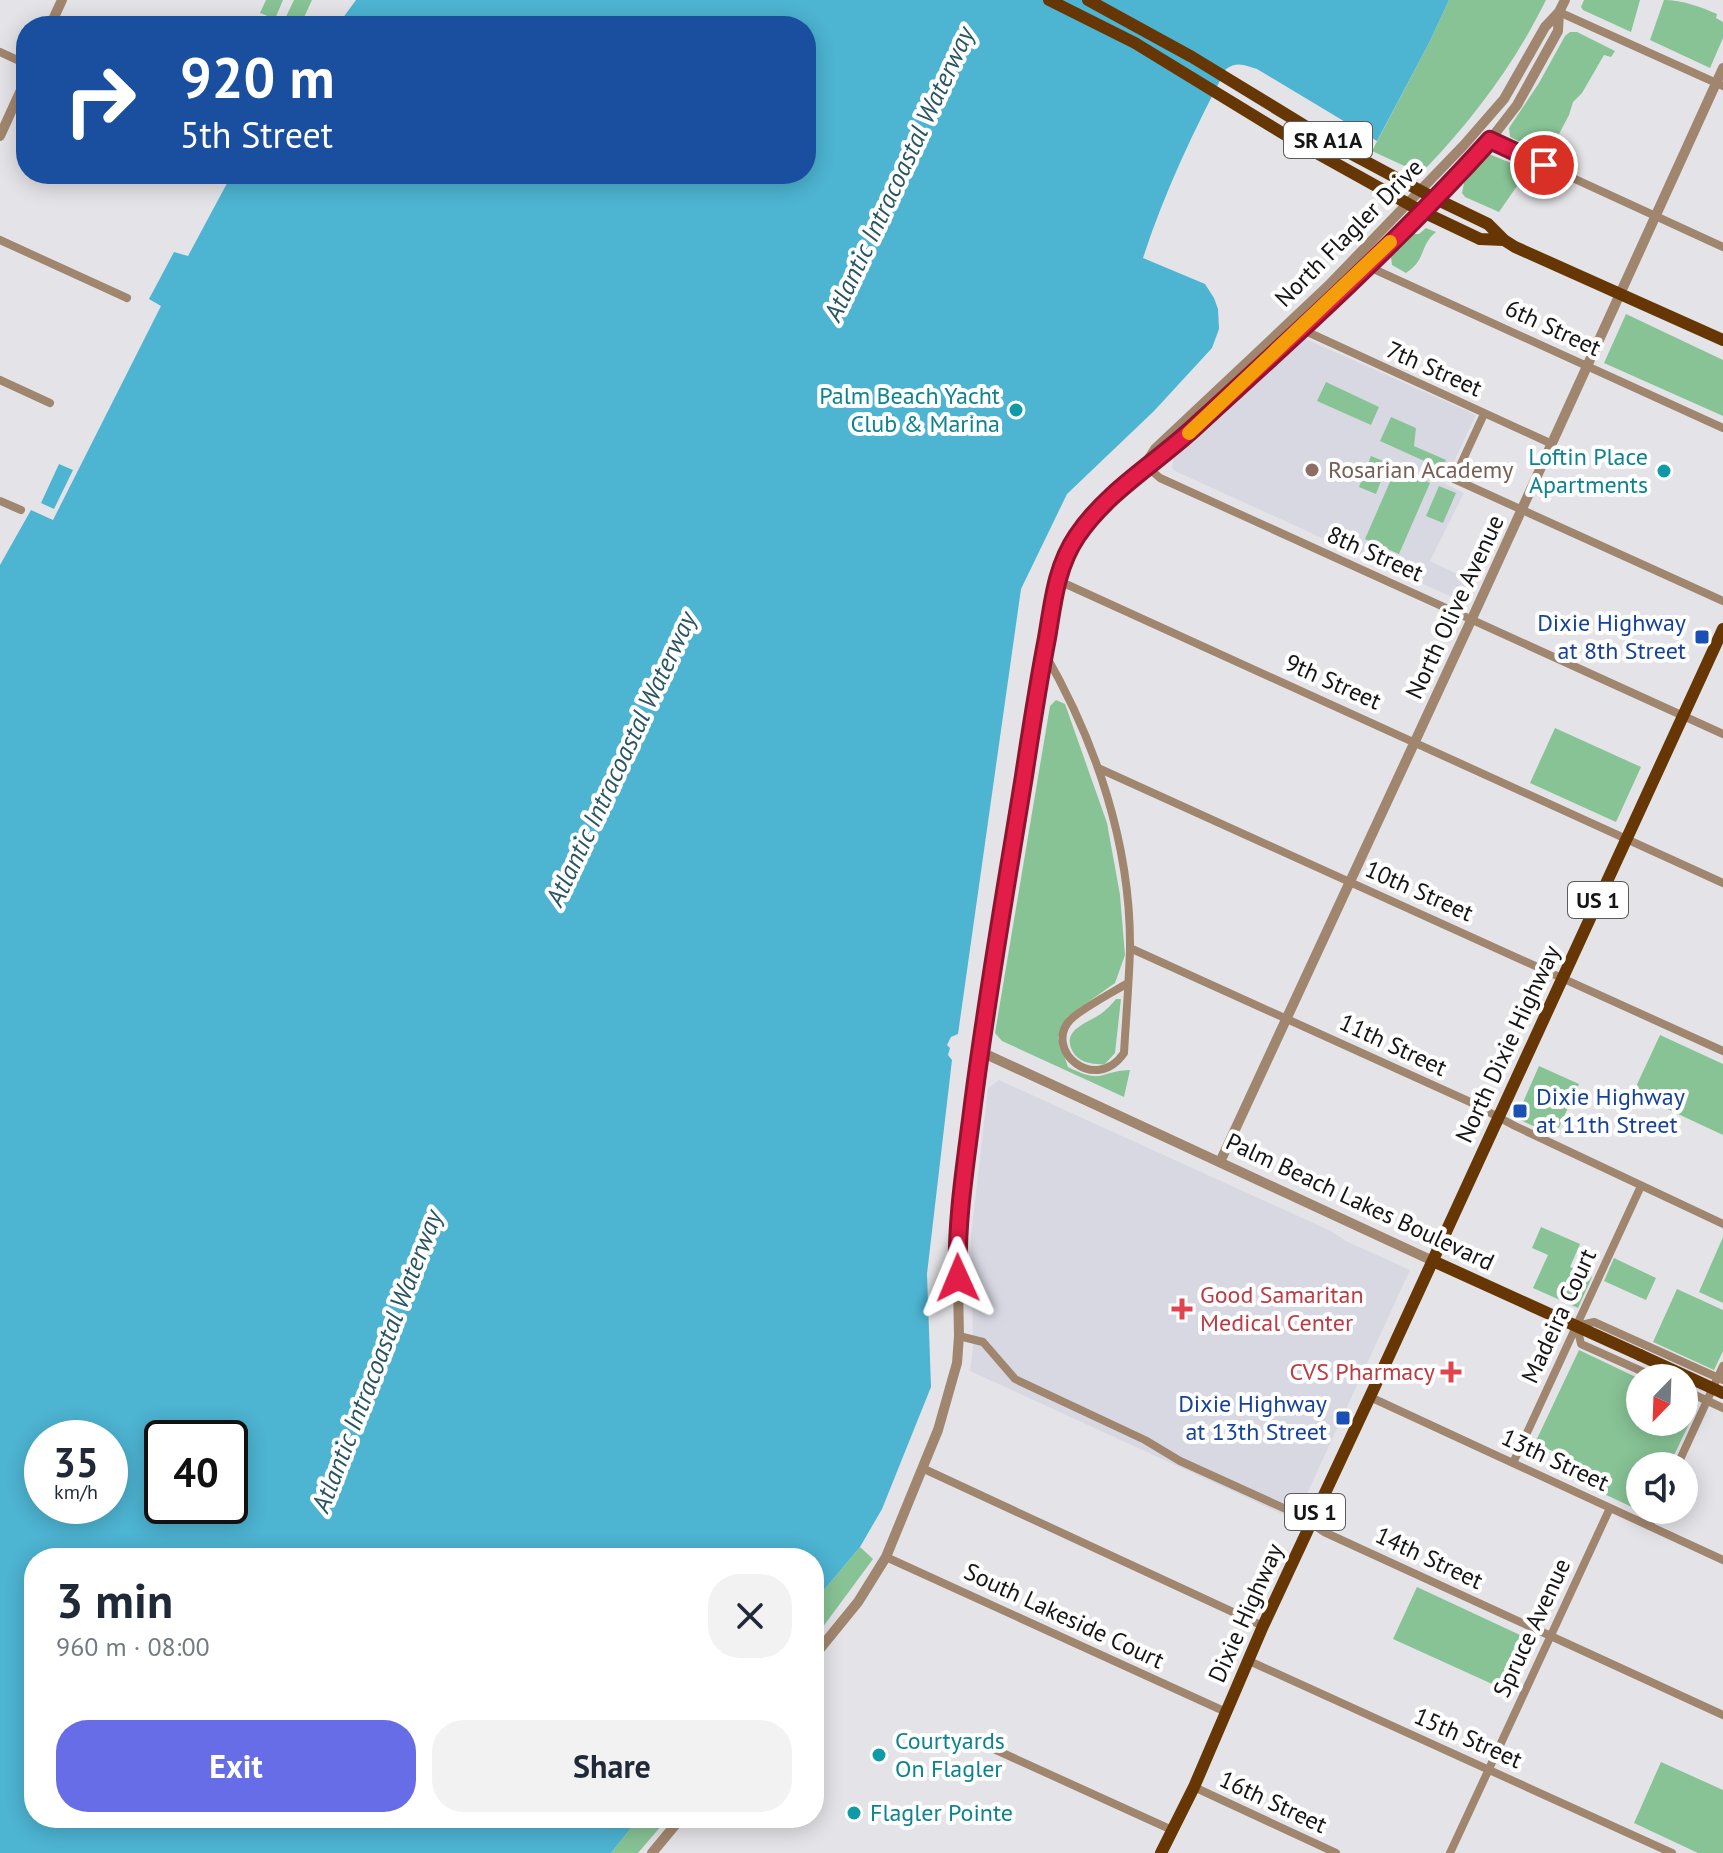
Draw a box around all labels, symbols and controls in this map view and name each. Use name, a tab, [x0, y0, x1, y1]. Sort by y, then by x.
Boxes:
water label: Atlantic Intracoastal Waterway	[815, 20, 982, 327]
text: 920 m	[180, 41, 335, 113]
icon: right	[48, 48, 152, 152]
text: 5th Street	[180, 111, 333, 158]
road number: SR A1A	[1284, 122, 1372, 158]
pin	[1510, 131, 1578, 199]
icon: arrive	[1522, 143, 1566, 187]
street label: North Flagler Drive	[1268, 152, 1429, 313]
street label: 6th Street	[1500, 292, 1606, 363]
street label: 7th Street	[1382, 334, 1487, 403]
place label: Palm Beach Yacht Club & Marina	[819, 380, 1000, 439]
marker: Palm Beach Yacht Club & Marina	[1007, 401, 1025, 419]
place label: Loftin Place Apartments	[1528, 441, 1648, 500]
place label: Rosarian Academy	[1328, 454, 1514, 485]
marker: Rosarian Academy	[1303, 461, 1321, 479]
marker: Loftin Place Apartments	[1655, 462, 1673, 480]
street label: North Olive Avenue	[1398, 510, 1511, 704]
street label: 8th Street	[1322, 519, 1428, 588]
water label: Atlantic Intracoastal Waterway	[537, 605, 704, 912]
place label: Dixie Highway at 8th Street	[1537, 607, 1686, 666]
marker: Dixie Highway at 8th Street	[1693, 628, 1711, 646]
street label: 9th Street	[1280, 647, 1386, 716]
street label: 10th Street	[1360, 853, 1478, 928]
road number: US 1	[1568, 882, 1628, 918]
street label: North Dixie Highway	[1448, 940, 1567, 1147]
street label: 11th Street	[1334, 1006, 1452, 1083]
place label: Dixie Highway at 11th Street	[1536, 1081, 1685, 1140]
marker: Dixie Highway at 11th Street	[1511, 1102, 1529, 1120]
street label: Palm Beach Lakes Boulevard	[1221, 1126, 1499, 1277]
water label: Atlantic Intracoastal Waterway	[303, 1204, 450, 1518]
position arrow	[916, 1236, 1000, 1320]
street label: Madeira Court	[1514, 1244, 1603, 1388]
place label: Good Samaritan Medical Center	[1200, 1279, 1364, 1338]
marker: Good Samaritan Medical Center	[1171, 1298, 1193, 1320]
place label: CVS Pharmacy	[1289, 1356, 1435, 1387]
marker: CVS Pharmacy	[1442, 1363, 1460, 1381]
north arrow	[1626, 1364, 1698, 1436]
map controls	[1626, 1364, 1698, 1524]
place label: Dixie Highway at 13th Street	[1178, 1388, 1327, 1447]
marker: Dixie Highway at 13th Street	[1334, 1409, 1352, 1427]
speed limit sign: 40	[144, 1420, 248, 1524]
street label: 13th Street	[1496, 1421, 1614, 1498]
text: 35	[53, 1436, 99, 1488]
button: sound	[1626, 1452, 1698, 1524]
text: km/h	[54, 1479, 98, 1505]
road number: US 1	[1285, 1494, 1345, 1530]
street label: 14th Street	[1370, 1519, 1488, 1596]
street label: Dixie Highway	[1201, 1539, 1290, 1687]
street label: Spruce Avenue	[1486, 1553, 1577, 1702]
street label: South Lakeside Court	[959, 1556, 1169, 1675]
text: 3 min	[56, 1569, 173, 1631]
button: close	[708, 1574, 792, 1658]
text: 960 m · 08:00	[56, 1630, 210, 1663]
street label: 15th Street	[1409, 1700, 1527, 1775]
button: Exit	[56, 1720, 416, 1812]
button: Share	[432, 1720, 792, 1812]
place label: Courtyards On Flagler	[895, 1725, 1005, 1784]
marker: Courtyards On Flagler	[870, 1746, 888, 1764]
street label: 16th Street	[1214, 1763, 1332, 1840]
place label: Flagler Pointe	[870, 1797, 1013, 1828]
marker: Flagler Pointe	[845, 1804, 863, 1822]

